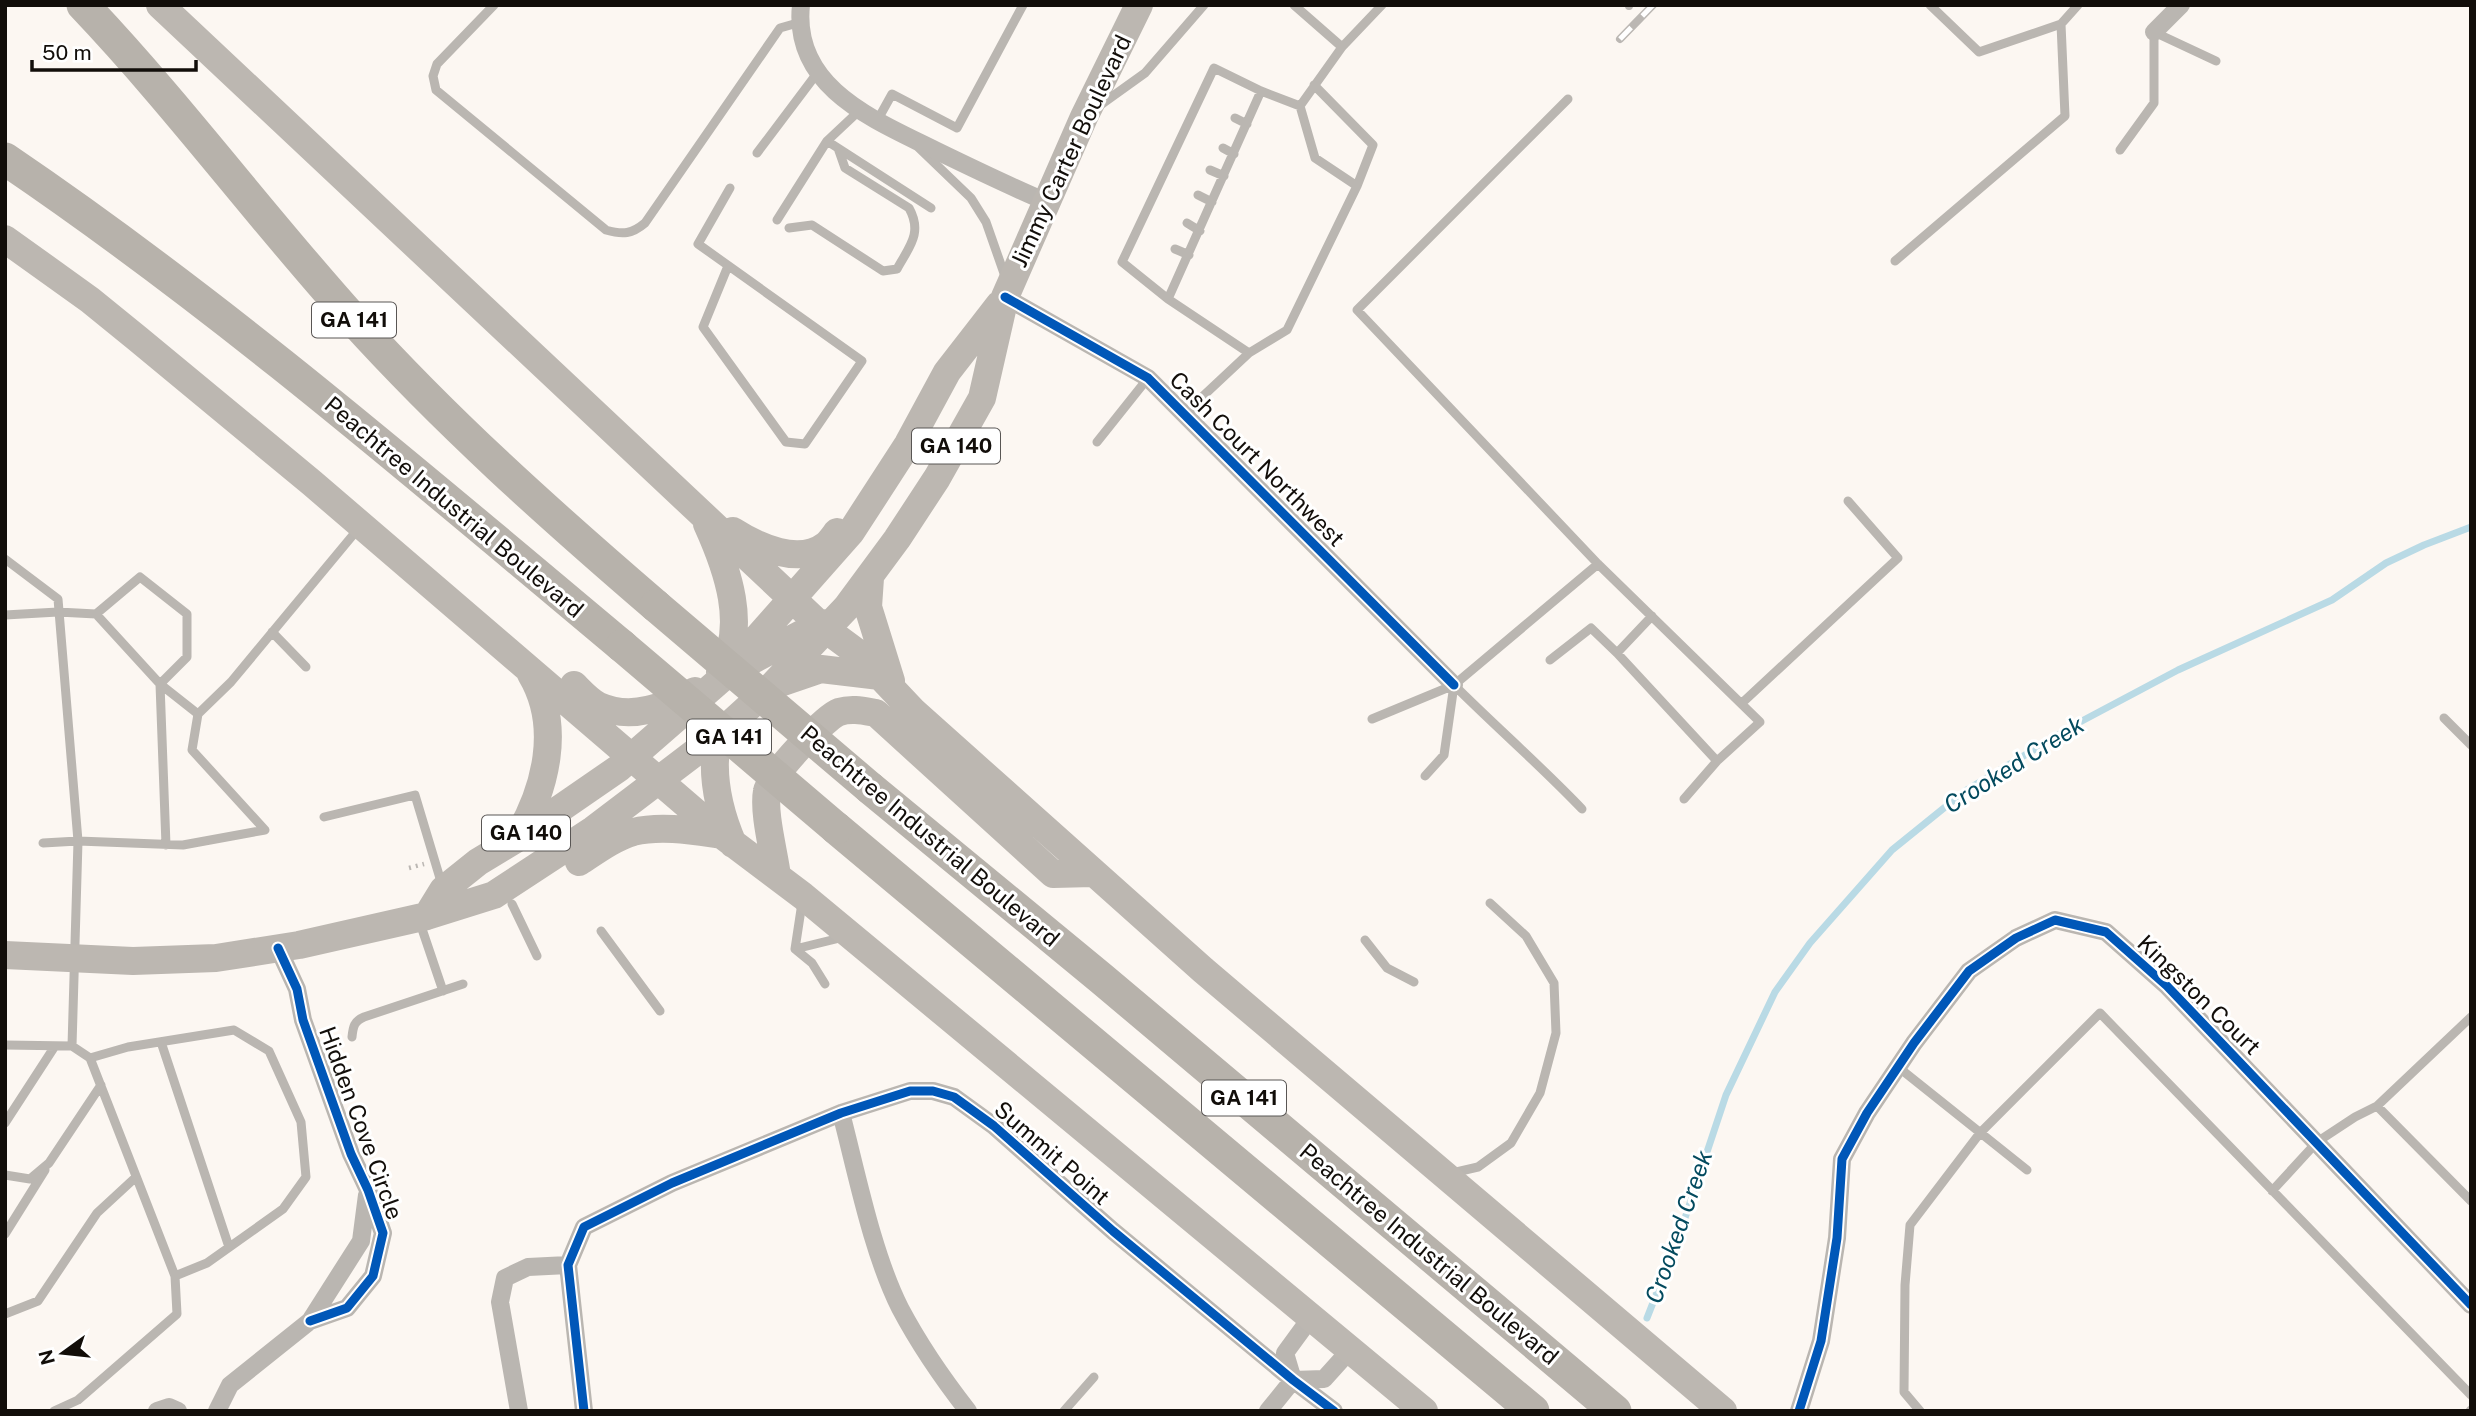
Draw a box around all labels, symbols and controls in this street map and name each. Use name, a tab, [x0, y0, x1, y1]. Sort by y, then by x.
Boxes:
scale bar	[32, 28, 196, 72]
street label: Jimmy Carter Boulevard	[1005, 30, 1136, 271]
text: 50 m	[42, 40, 92, 65]
road number: GA 141	[312, 302, 396, 338]
street label: Cash Court Northwest	[1164, 366, 1350, 552]
street label: Peachtree Industrial Boulevard	[320, 390, 589, 623]
road number: GA 140	[912, 428, 1000, 464]
water label: Crooked Creek	[1938, 710, 2089, 818]
street label: Peachtree Industrial Boulevard	[796, 719, 1065, 952]
road number: GA 141	[687, 720, 771, 754]
road number: GA 140	[482, 816, 570, 850]
street label: Kingston Court	[2132, 929, 2266, 1060]
street label: Hidden Cove Circle	[314, 1023, 409, 1223]
road number: GA 141	[1202, 1080, 1286, 1116]
street label: Summit Point	[989, 1095, 1116, 1210]
street label: Peachtree Industrial Boulevard	[1295, 1137, 1564, 1370]
water label: Crooked Creek	[1639, 1146, 1717, 1307]
north arrow	[28, 1318, 98, 1388]
text: N	[34, 1347, 59, 1367]

